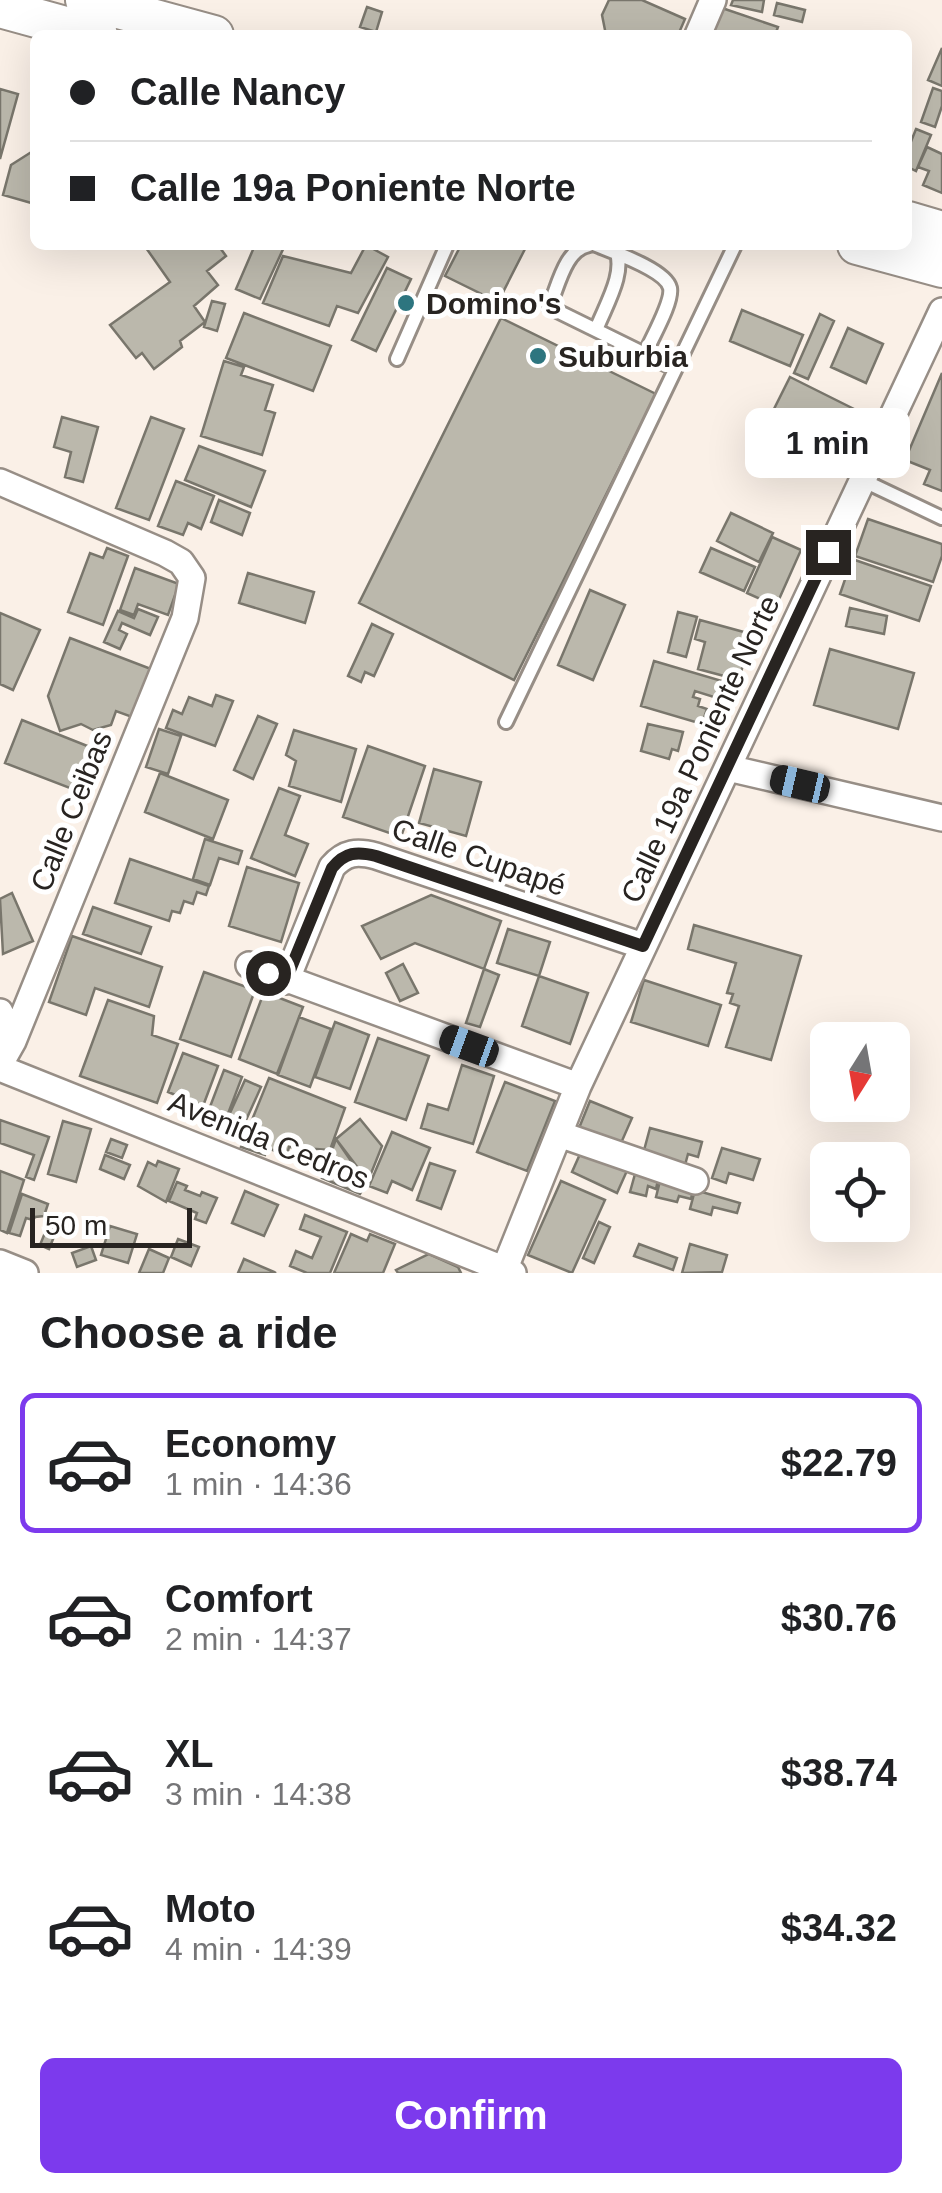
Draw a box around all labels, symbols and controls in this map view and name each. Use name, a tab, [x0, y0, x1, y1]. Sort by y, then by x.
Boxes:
text: Calle Nancy	[130, 71, 345, 113]
text: Calle 19a Poniente Norte	[130, 167, 576, 209]
place label: Domino's	[426, 287, 561, 320]
marker: Domino's	[395, 292, 417, 314]
place label: Suburbia	[558, 340, 688, 373]
marker: Suburbia	[527, 345, 549, 367]
callout: 1 min	[746, 407, 910, 477]
text: 1 min	[786, 425, 869, 461]
route end	[806, 530, 851, 575]
street label: Calle 19a Poniente Norte	[614, 590, 786, 908]
street label: Calle Ceibas	[24, 726, 118, 896]
car	[767, 763, 833, 805]
street label: Calle Cupapé	[388, 812, 570, 902]
route start	[246, 951, 291, 996]
car	[436, 1022, 502, 1070]
north arrow	[810, 1022, 910, 1122]
map controls	[810, 1022, 910, 1242]
street label: Avenida Cedros	[164, 1085, 374, 1195]
button: locate	[810, 1142, 910, 1242]
scale bar	[30, 1203, 192, 1248]
text: 50 m	[45, 1210, 107, 1241]
text: Choose a ride	[40, 1307, 338, 1358]
icon: car	[45, 1418, 135, 1508]
text: Economy	[165, 1423, 336, 1465]
text: $22.79	[781, 1442, 897, 1484]
text: 1 min · 14:36	[165, 1466, 352, 1502]
icon: car	[45, 1573, 135, 1663]
text: Comfort	[165, 1578, 313, 1620]
text: $30.76	[781, 1597, 897, 1639]
text: 2 min · 14:37	[165, 1621, 352, 1657]
icon: car	[45, 1728, 135, 1818]
text: XL	[165, 1733, 214, 1775]
text: $38.74	[781, 1752, 897, 1794]
text: 3 min · 14:38	[165, 1776, 352, 1812]
icon: car	[45, 1883, 135, 1973]
text: Moto	[165, 1888, 256, 1930]
text: $34.32	[781, 1907, 897, 1949]
text: 4 min · 14:39	[165, 1931, 352, 1967]
button: Confirm	[40, 2058, 902, 2173]

